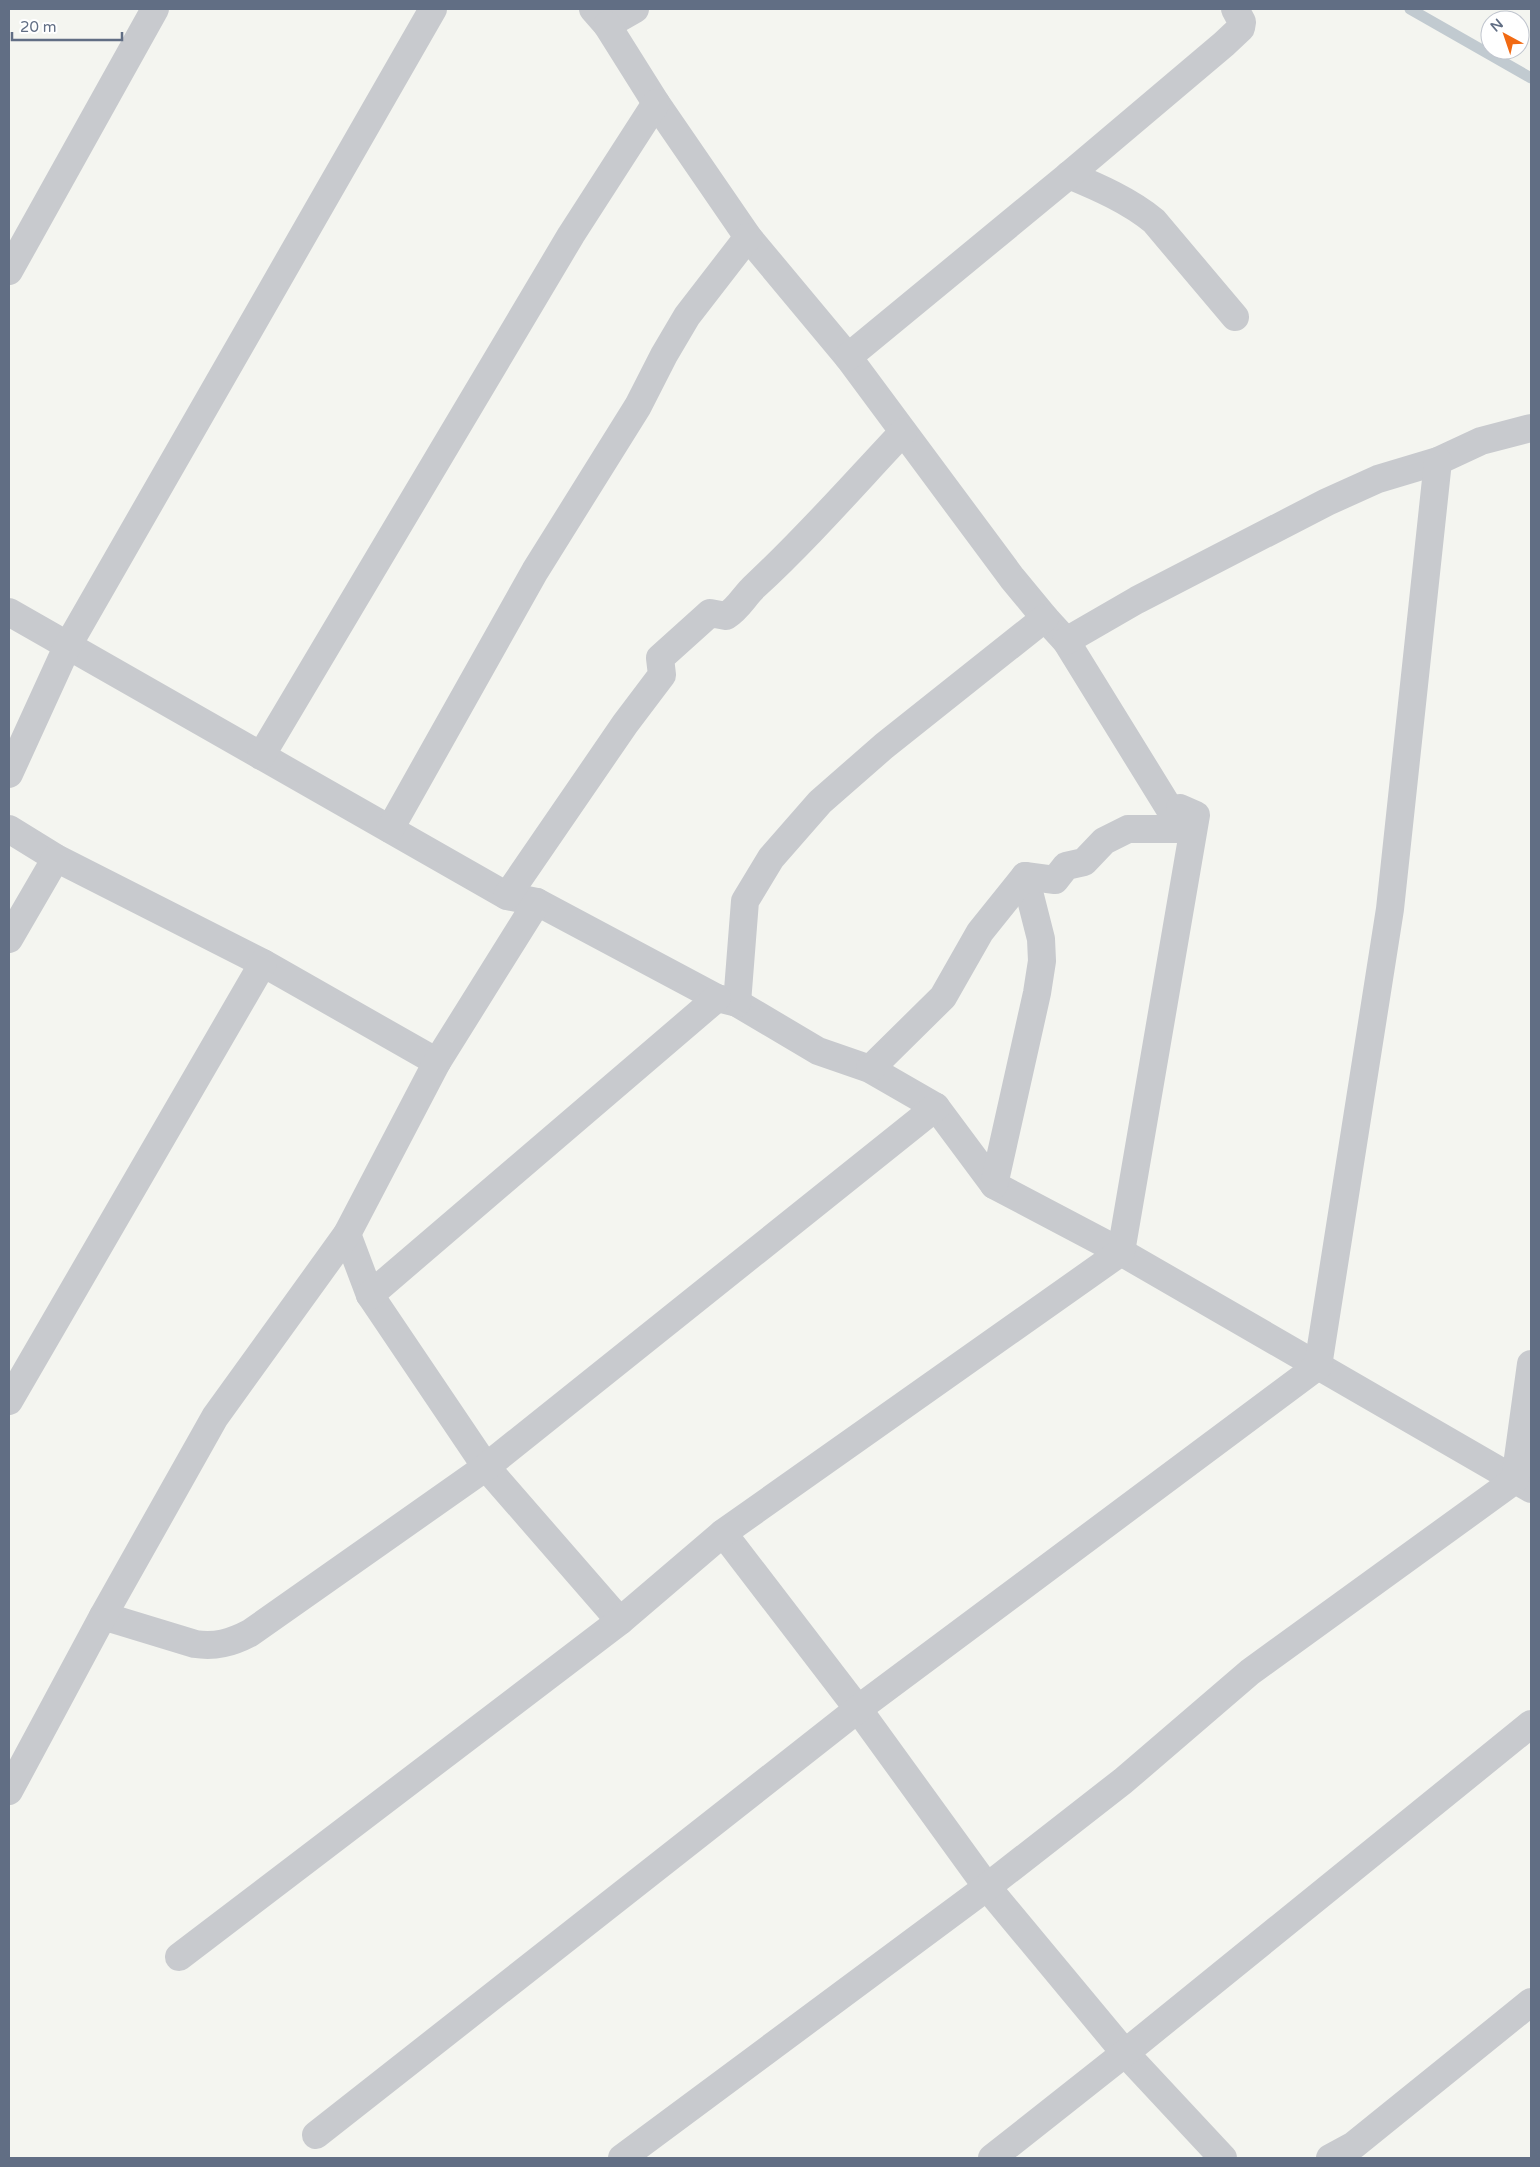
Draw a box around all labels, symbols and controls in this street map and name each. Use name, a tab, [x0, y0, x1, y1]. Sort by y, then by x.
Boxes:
scale bar	[12, 10, 122, 42]
north arrow	[1480, 10, 1530, 60]
text: N	[1487, 15, 1507, 36]
text: 20 m	[20, 18, 57, 36]

